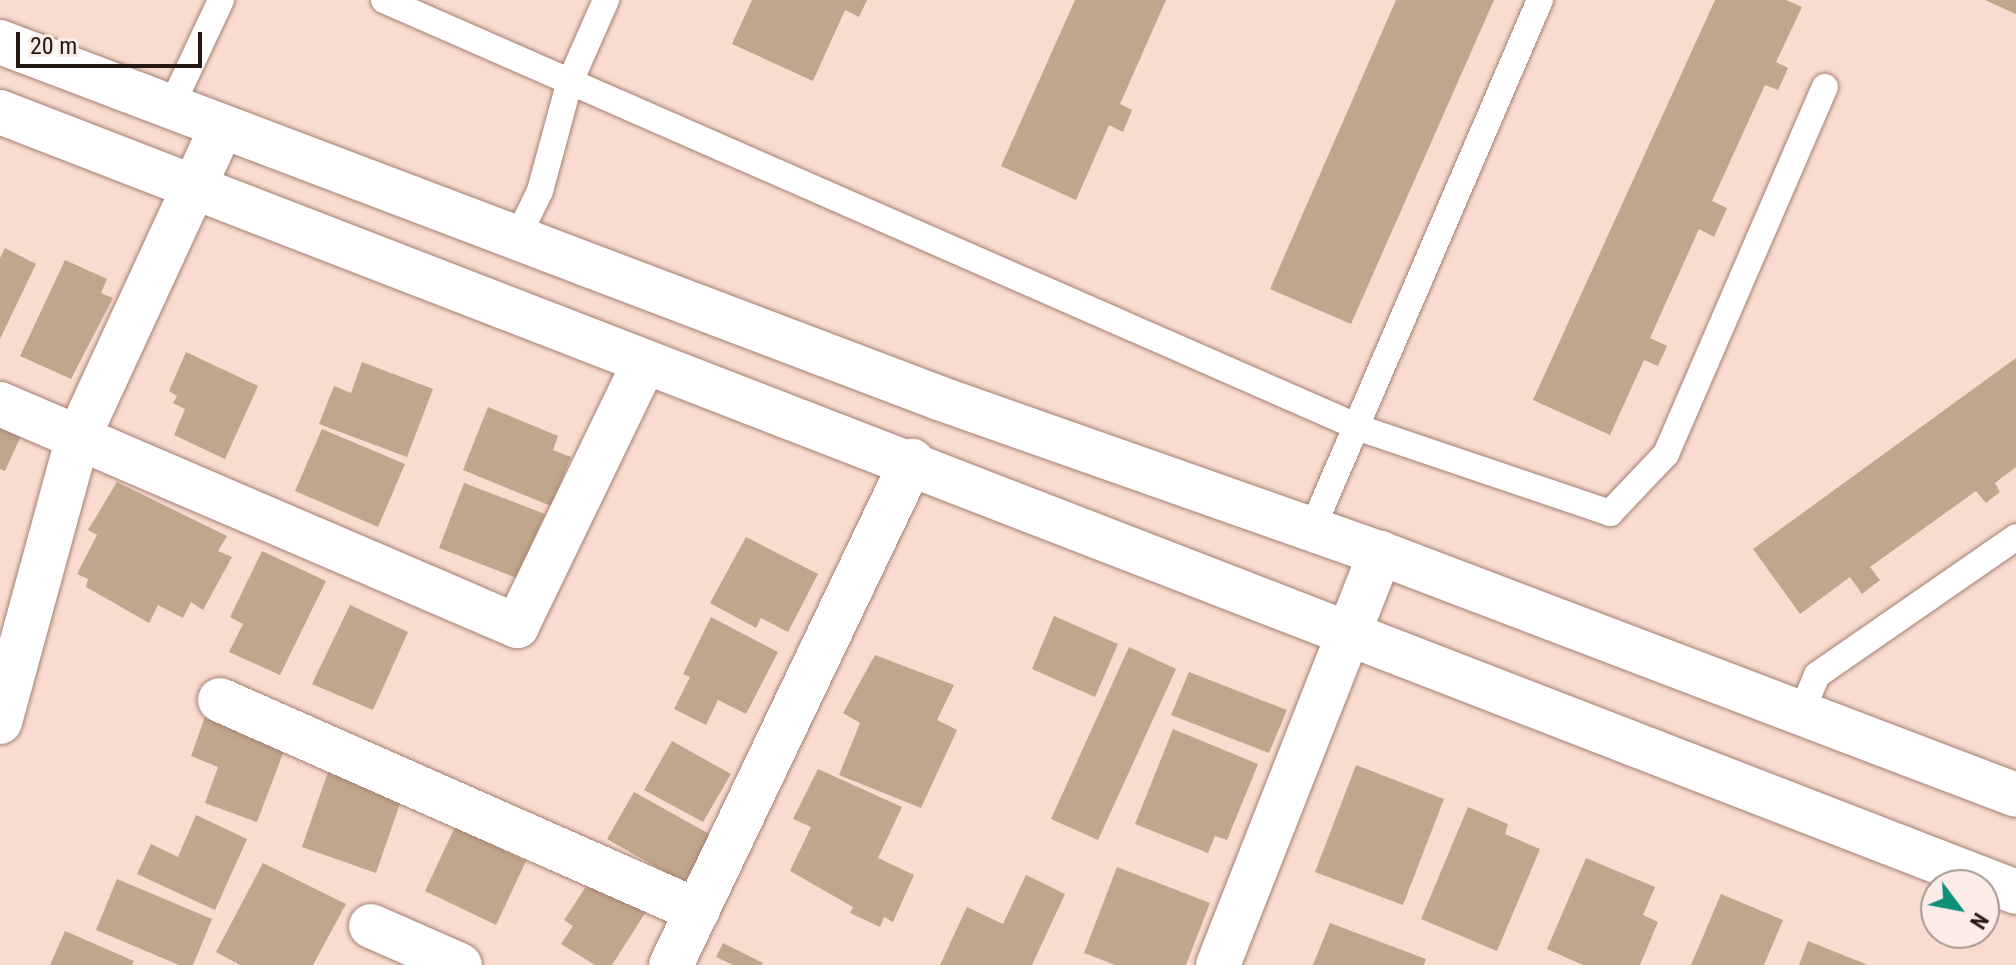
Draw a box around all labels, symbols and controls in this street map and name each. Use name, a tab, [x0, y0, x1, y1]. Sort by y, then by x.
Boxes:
scale bar	[20, 16, 206, 66]
text: 20 m	[30, 32, 77, 60]
north arrow	[1920, 869, 2000, 949]
text: N	[1965, 909, 1993, 933]

